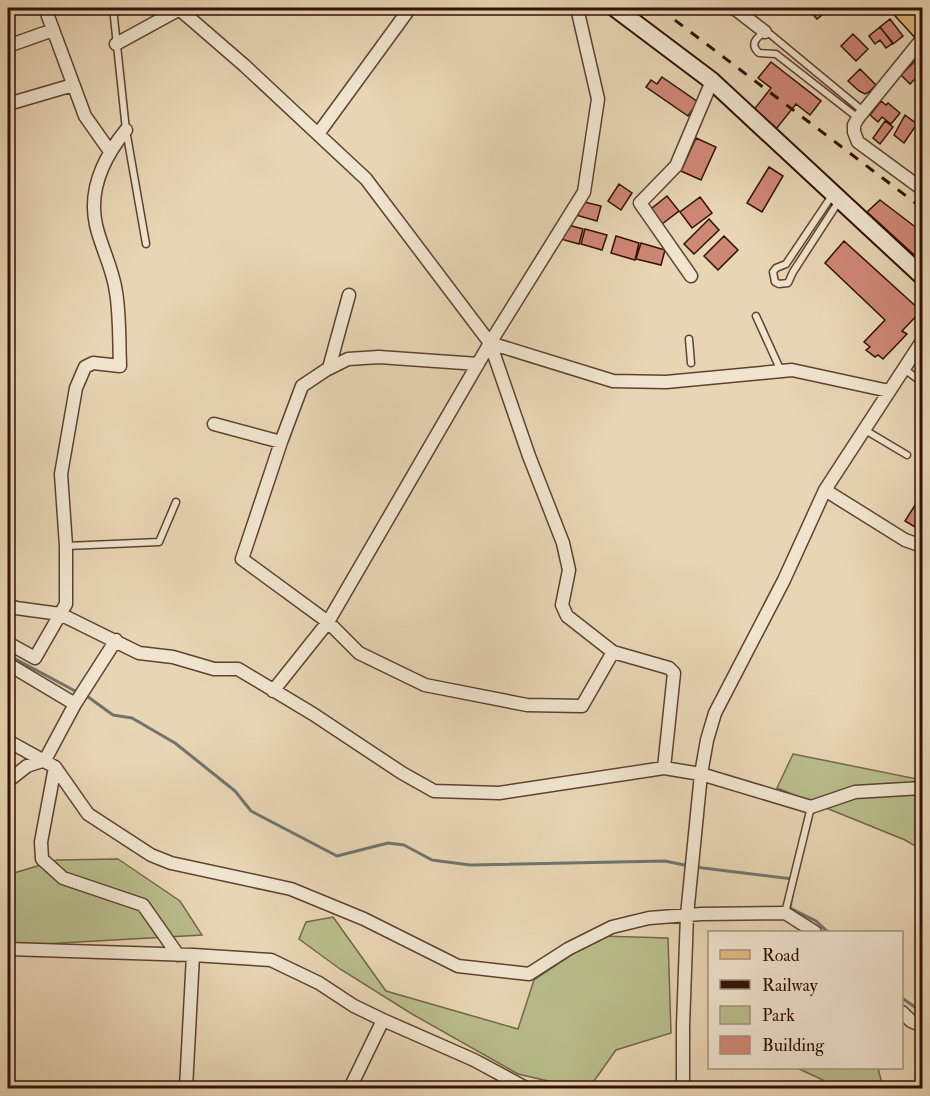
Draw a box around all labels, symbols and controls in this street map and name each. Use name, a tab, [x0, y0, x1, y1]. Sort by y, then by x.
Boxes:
legend	[708, 931, 903, 1069]
text: Road	[762, 944, 800, 967]
text: Railway	[762, 974, 819, 997]
text: Park	[762, 1004, 795, 1027]
text: Building	[762, 1034, 825, 1057]

